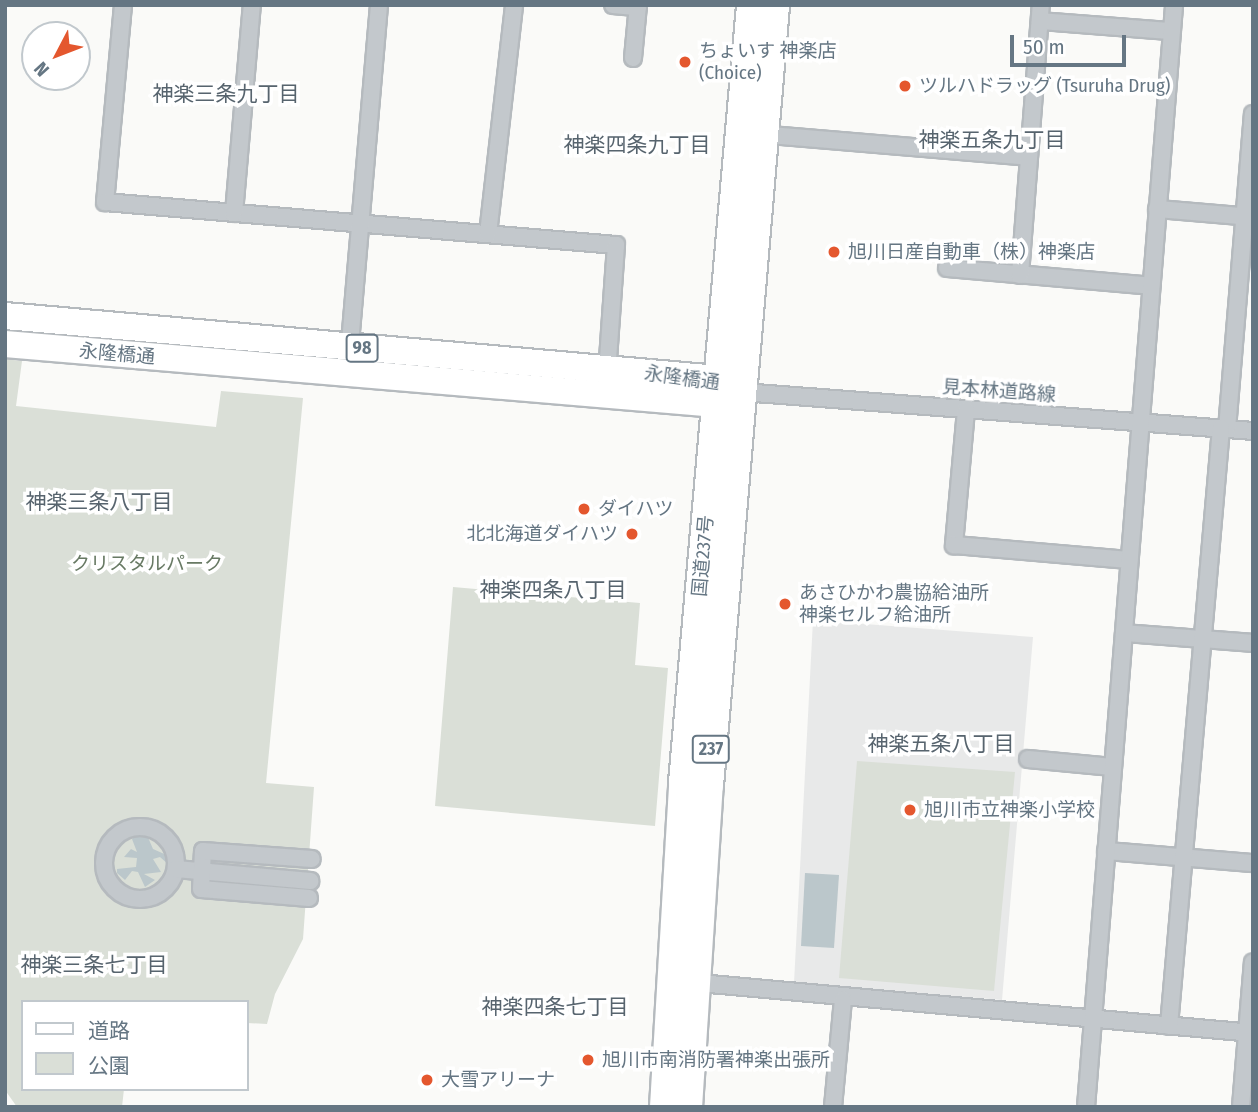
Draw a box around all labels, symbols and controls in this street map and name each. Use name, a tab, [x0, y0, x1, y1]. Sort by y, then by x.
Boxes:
north arrow	[21, 21, 91, 91]
scale bar	[1013, 21, 1128, 65]
text: 50 m	[1023, 34, 1065, 60]
place label: ちょいす 神楽店 (Choice)	[699, 40, 836, 84]
marker: ちょいす 神楽店 (Choice)	[677, 54, 693, 70]
text: N	[29, 57, 54, 81]
place label: ツルハドラッグ (Tsuruha Drug)	[919, 75, 1170, 97]
marker: ツルハドラッグ (Tsuruha Drug)	[897, 78, 913, 94]
district label: 神楽三条九丁目	[153, 81, 299, 107]
district label: 神楽五条九丁目	[919, 127, 1065, 153]
district label: 神楽四条九丁目	[564, 132, 710, 158]
place label: 旭川日産自動車（株）神楽店	[848, 241, 1095, 263]
marker: 旭川日産自動車（株）神楽店	[826, 244, 842, 260]
road number: 98	[344, 334, 380, 362]
street label: 永隆橋通	[78, 339, 156, 369]
street label: 永隆橋通	[643, 361, 721, 395]
street label: 見本林道路線	[941, 376, 1057, 406]
district label: 神楽三条八丁目	[26, 489, 172, 515]
place label: ダイハツ	[598, 498, 674, 520]
marker: ダイハツ	[576, 501, 592, 517]
street label: 国道237号	[688, 514, 718, 598]
place label: 北北海道ダイハツ	[466, 523, 618, 545]
marker: 北北海道ダイハツ	[624, 526, 640, 542]
park label: クリスタルパーク	[71, 553, 223, 575]
district label: 神楽四条八丁目	[480, 577, 626, 603]
place label: あさひかわ農協給油所 神楽セルフ給油所	[799, 582, 989, 626]
marker: あさひかわ農協給油所 神楽セルフ給油所	[777, 596, 793, 612]
district label: 神楽五条八丁目	[868, 731, 1014, 757]
road number: 237	[692, 734, 730, 764]
place label: 旭川市立神楽小学校	[924, 799, 1095, 821]
marker: 旭川市立神楽小学校	[902, 802, 918, 818]
district label: 神楽三条七丁目	[21, 952, 167, 978]
district label: 神楽四条七丁目	[482, 994, 628, 1020]
legend	[21, 1000, 248, 1091]
text: 道路	[88, 1018, 130, 1044]
place label: 旭川市南消防署神楽出張所	[602, 1049, 830, 1071]
marker: 旭川市南消防署神楽出張所	[580, 1052, 596, 1068]
text: 公園	[88, 1053, 130, 1079]
place label: 大雪アリーナ	[441, 1069, 555, 1091]
marker: 大雪アリーナ	[419, 1072, 435, 1088]

